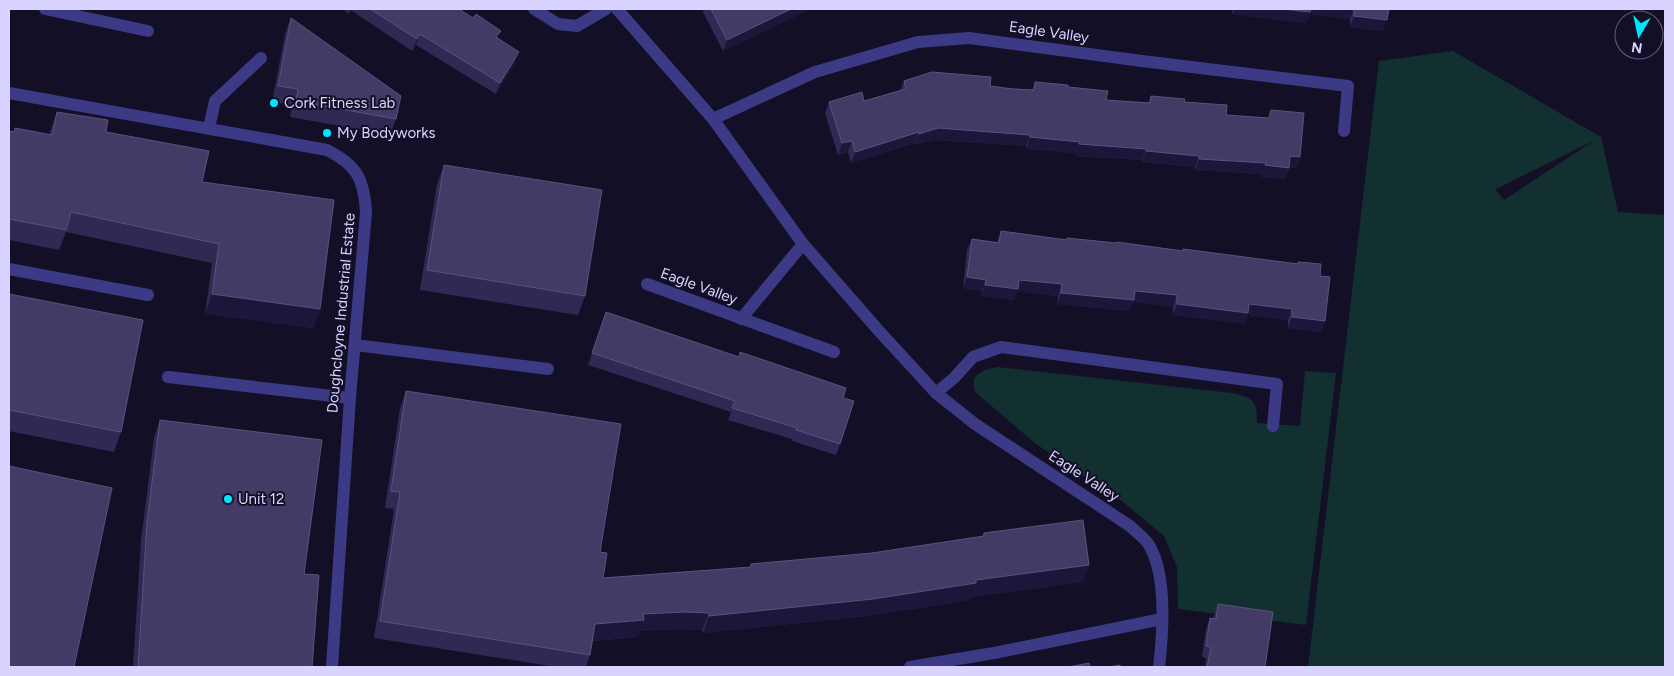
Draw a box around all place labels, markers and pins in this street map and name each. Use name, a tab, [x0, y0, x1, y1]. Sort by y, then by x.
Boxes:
place label: Cork Fitness Lab	[284, 94, 396, 112]
marker: Cork Fitness Lab	[268, 97, 280, 109]
place label: My Bodyworks	[337, 124, 435, 142]
marker: My Bodyworks	[321, 127, 333, 139]
place label: Unit 12	[238, 490, 284, 508]
marker: Unit 12	[222, 493, 234, 505]

